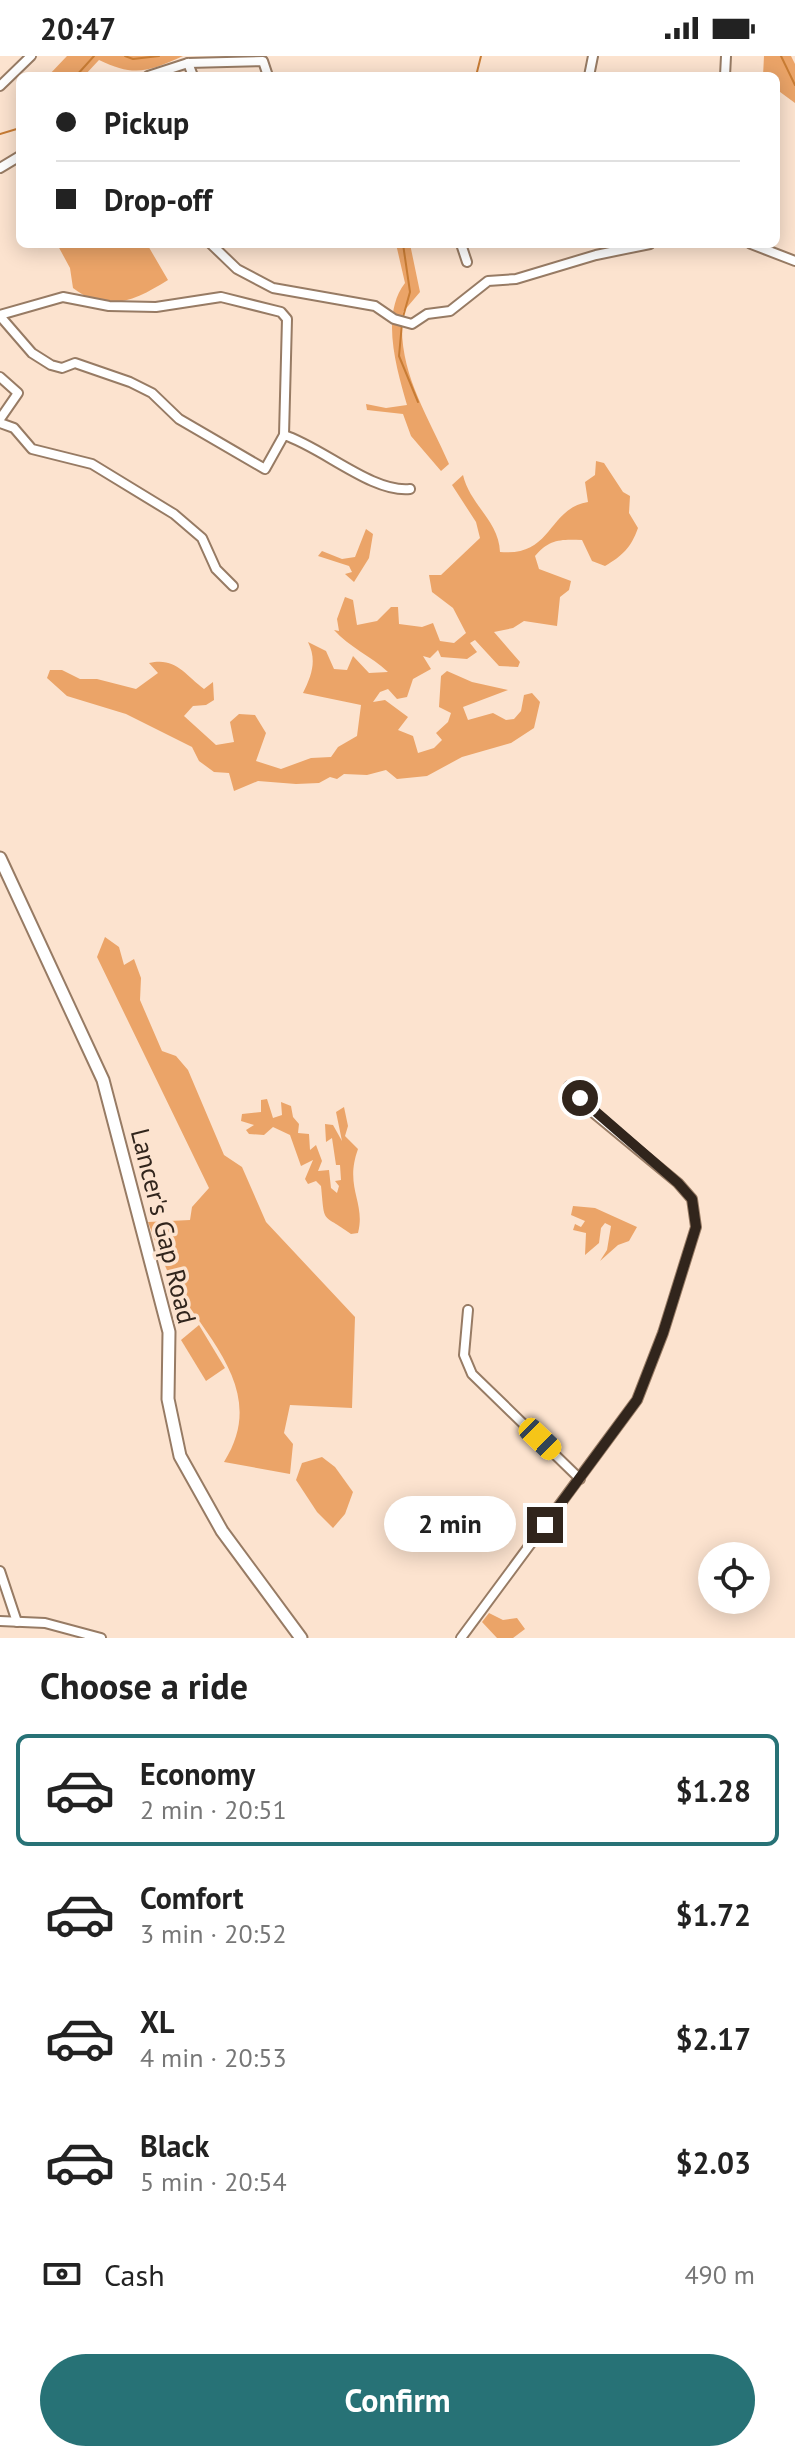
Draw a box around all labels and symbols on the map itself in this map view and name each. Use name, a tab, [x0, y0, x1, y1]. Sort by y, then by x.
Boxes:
route start	[562, 1080, 598, 1116]
street label: Lancer's Gap Road	[124, 1125, 204, 1327]
car	[514, 1414, 566, 1464]
callout: 2 min	[385, 1497, 517, 1553]
route end	[527, 1507, 563, 1543]

